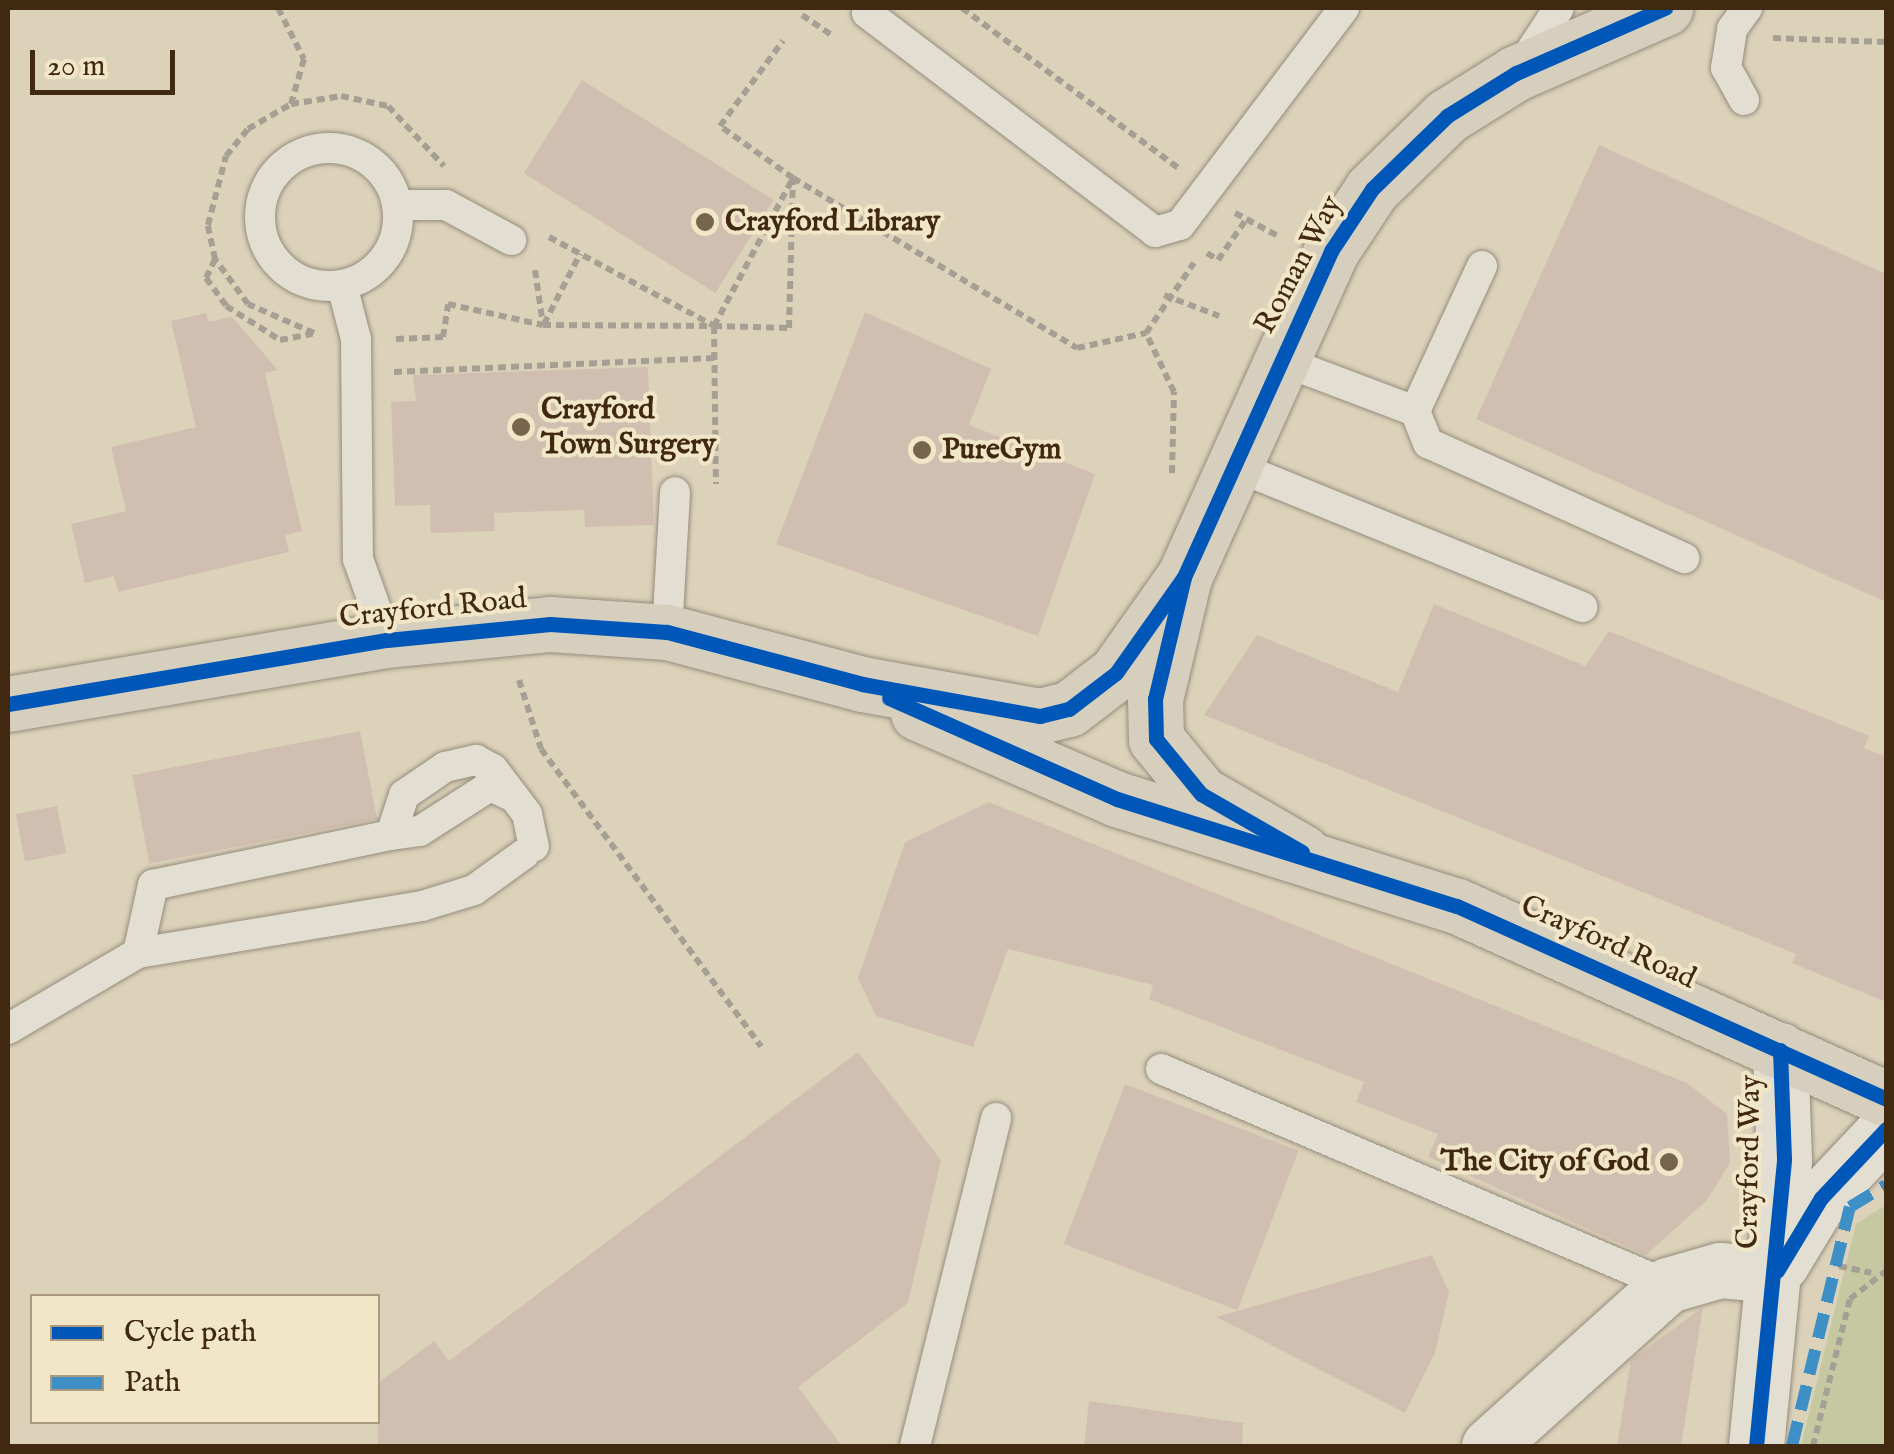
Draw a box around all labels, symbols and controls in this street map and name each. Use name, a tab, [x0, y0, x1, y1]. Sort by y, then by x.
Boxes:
scale bar	[35, 30, 180, 92]
text: 20 m	[47, 48, 106, 86]
street label: Roman Way	[1248, 190, 1350, 340]
place label: Crayford Library	[725, 204, 940, 240]
marker: Crayford Library	[694, 211, 716, 233]
place label: Crayford Town Surgery	[541, 392, 716, 462]
marker: Crayford Town Surgery	[510, 416, 532, 438]
place label: PureGym	[942, 432, 1061, 468]
marker: PureGym	[911, 439, 933, 461]
street label: Crayford Road	[338, 581, 528, 637]
street label: Crayford Road	[1515, 888, 1701, 998]
street label: Crayford Way	[1730, 1075, 1770, 1249]
place label: The City of God	[1440, 1144, 1649, 1180]
marker: The City of God	[1658, 1151, 1680, 1173]
legend	[30, 1294, 380, 1424]
text: Cycle path	[124, 1314, 257, 1352]
text: Path	[124, 1364, 180, 1402]

